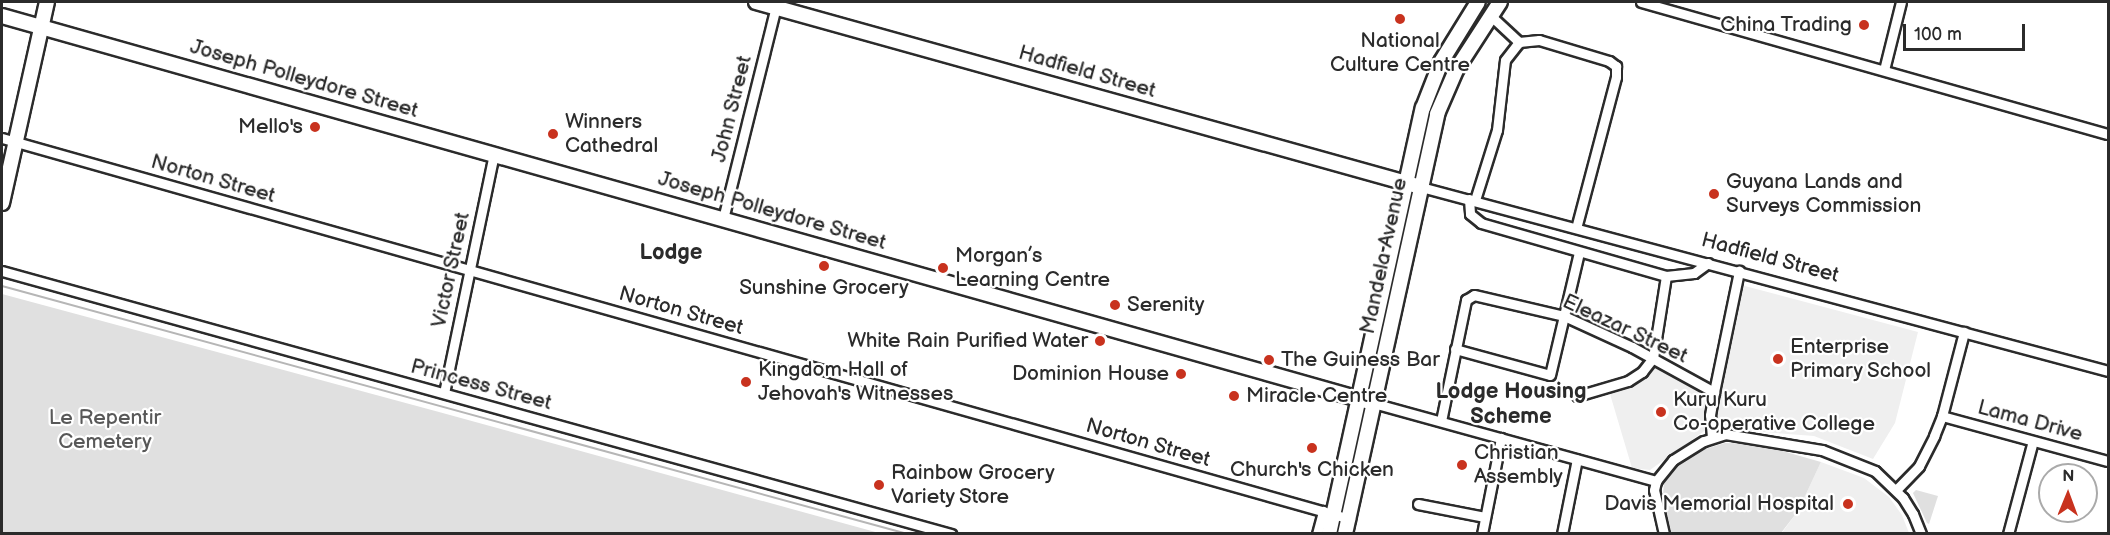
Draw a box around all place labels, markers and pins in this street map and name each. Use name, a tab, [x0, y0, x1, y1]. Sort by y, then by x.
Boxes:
marker: National Culture Centre	[1393, 12, 1407, 26]
place label: China Trading	[1720, 12, 1852, 38]
marker: China Trading	[1857, 18, 1871, 32]
place label: National Culture Centre	[1330, 28, 1470, 78]
place label: Winners Cathedral	[565, 109, 658, 159]
place label: Mello's	[238, 114, 303, 140]
marker: Mello's	[308, 120, 322, 134]
marker: Winners Cathedral	[546, 127, 560, 141]
place label: Guyana Lands and Surveys Commission	[1726, 169, 1921, 219]
marker: Guyana Lands and Surveys Commission	[1707, 187, 1721, 201]
place label: Morgan’s Learning Centre	[955, 243, 1110, 293]
marker: Sunshine Grocery	[817, 259, 831, 273]
marker: Morgan’s Learning Centre	[936, 261, 950, 275]
place label: Sunshine Grocery	[739, 275, 909, 301]
place label: Serenity	[1127, 292, 1204, 318]
marker: Serenity	[1108, 298, 1122, 312]
place label: White Rain Purified Water	[846, 328, 1088, 354]
marker: White Rain Purified Water	[1093, 334, 1107, 348]
place label: Enterprise Primary School	[1790, 334, 1933, 384]
place label: The Guiness Bar	[1281, 347, 1440, 373]
marker: Enterprise Primary School	[1771, 352, 1785, 366]
marker: The Guiness Bar	[1262, 353, 1276, 367]
place label: Kingdom Hall of Jehovah's Witnesses	[758, 357, 954, 407]
place label: Dominion House	[1012, 361, 1169, 387]
marker: Dominion House	[1174, 367, 1188, 381]
marker: Kingdom Hall of Jehovah's Witnesses	[739, 375, 753, 389]
place label: Miracle Centre	[1246, 383, 1387, 409]
place label: Kuru Kuru Co-operative College	[1673, 387, 1875, 437]
marker: Miracle Centre	[1227, 389, 1241, 403]
marker: Kuru Kuru Co-operative College	[1654, 405, 1668, 419]
place label: Christian Assembly	[1474, 440, 1563, 490]
marker: Church's Chicken	[1305, 441, 1319, 455]
place label: Church's Chicken	[1230, 457, 1394, 483]
marker: Christian Assembly	[1455, 458, 1469, 472]
place label: Rainbow Grocery Variety Store	[891, 460, 1055, 510]
marker: Rainbow Grocery Variety Store	[872, 478, 886, 492]
place label: Davis Memorial Hospital	[1604, 491, 1834, 517]
marker: Davis Memorial Hospital	[1839, 495, 1857, 513]

